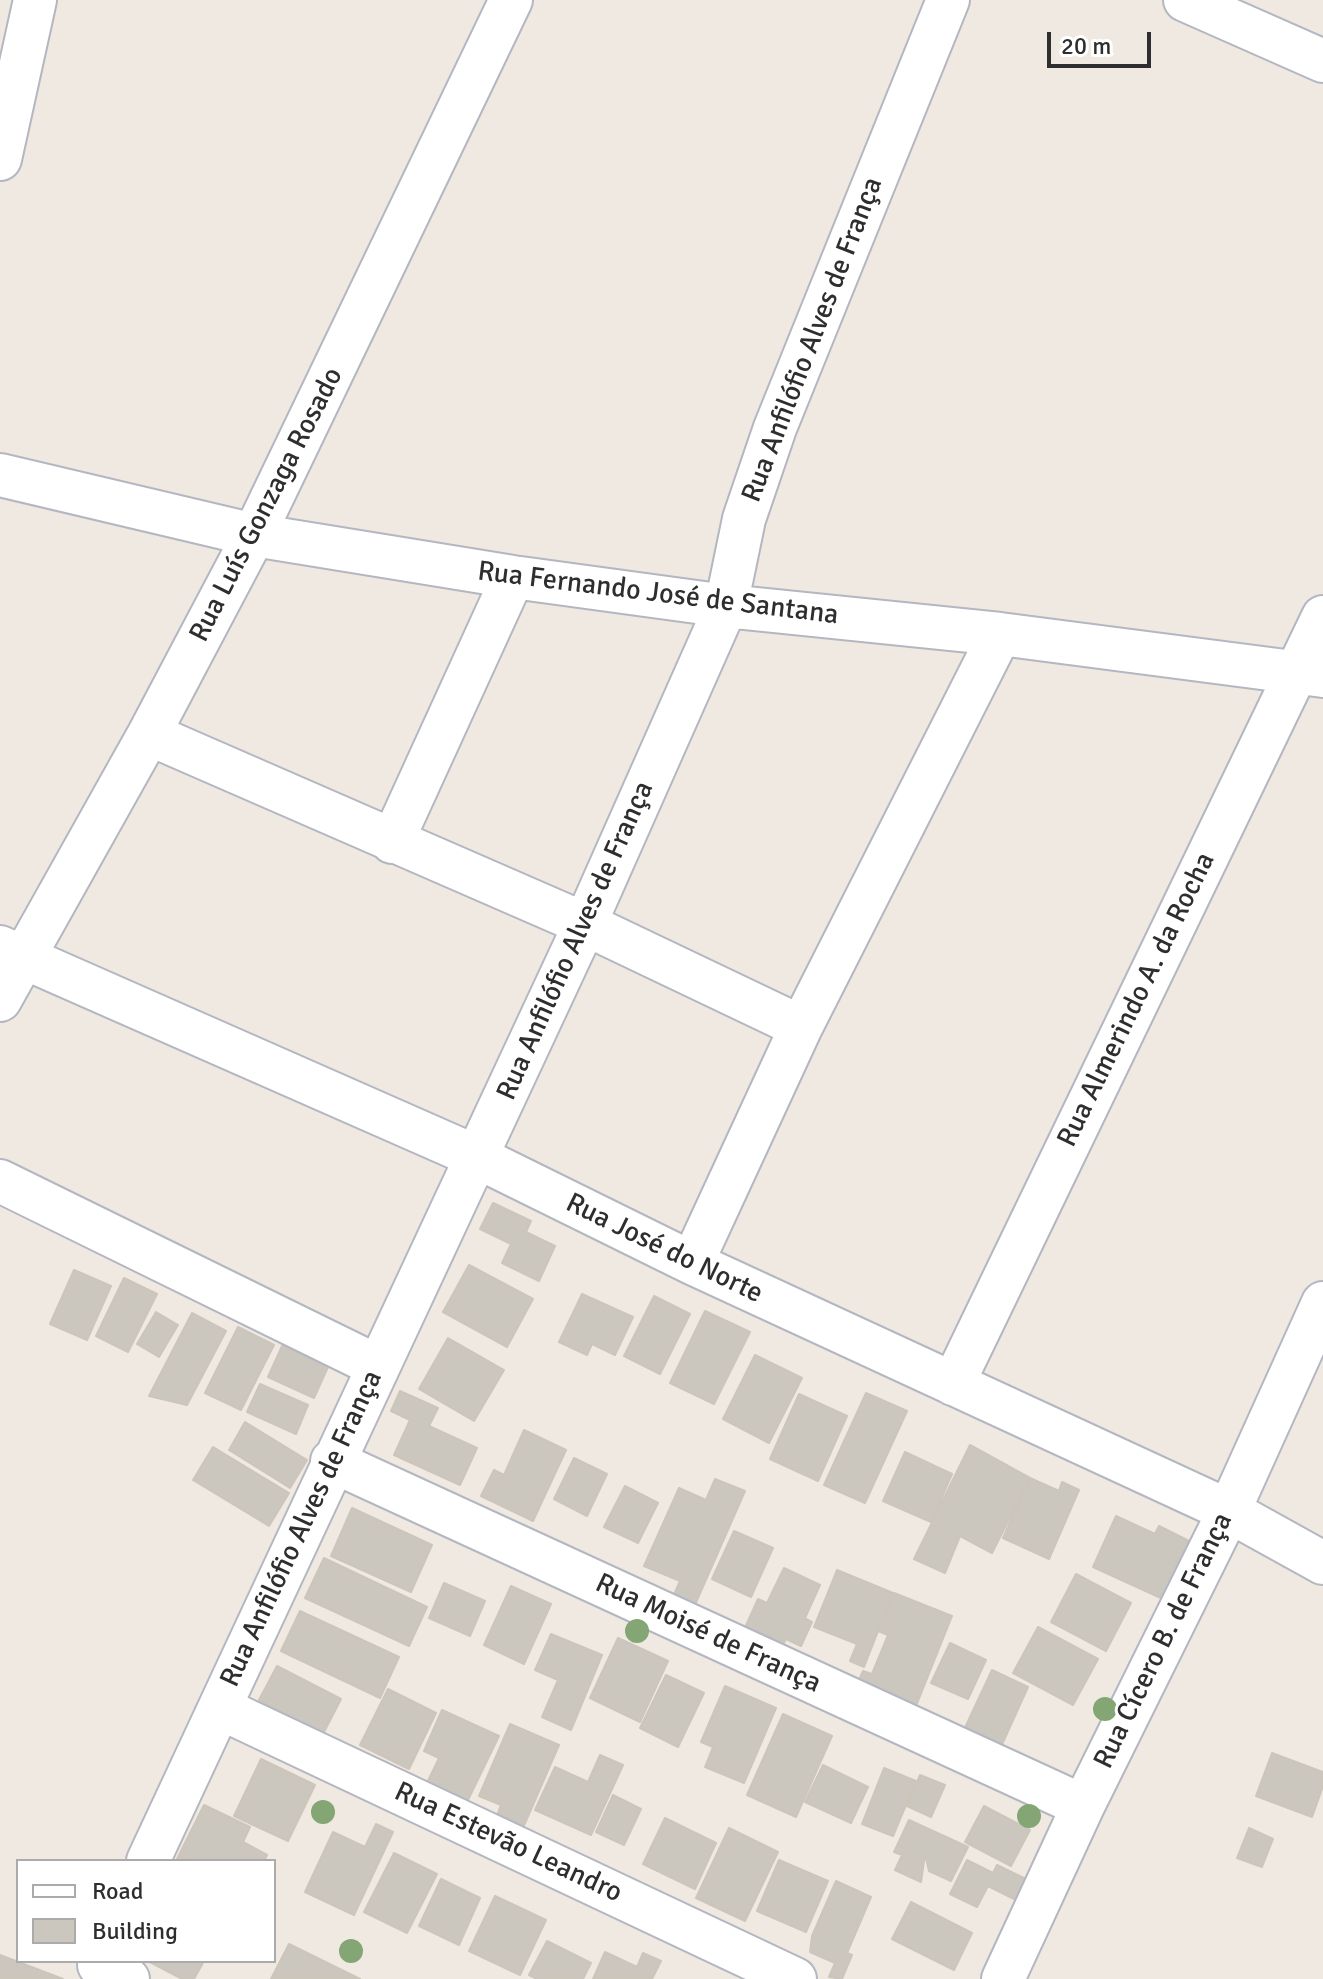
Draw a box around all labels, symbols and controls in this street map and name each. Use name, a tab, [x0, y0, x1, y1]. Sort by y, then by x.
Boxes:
scale bar	[1051, 16, 1155, 66]
text: 20 m	[1061, 31, 1111, 61]
street label: Rua Anfilófio Alves de França	[735, 173, 891, 507]
street label: Rua Luís Gonzaga Rosado	[183, 362, 351, 648]
street label: Rua Fernando José de Santana	[476, 555, 840, 633]
street label: Rua Anfilófio Alves de França	[490, 776, 662, 1106]
street label: Rua Almerindo A. da Rocha	[1051, 847, 1223, 1153]
street label: Rua José do Norte	[560, 1187, 768, 1311]
street label: Rua Anfilófio Alves de França	[214, 1365, 390, 1693]
street label: Rua Cícero B. de França	[1087, 1508, 1241, 1774]
street label: Rua Moisé de França	[590, 1567, 826, 1701]
street label: Rua Estevão Leandro	[389, 1776, 627, 1910]
legend	[16, 1859, 276, 1963]
text: Road	[92, 1876, 143, 1906]
text: Building	[92, 1916, 178, 1946]

